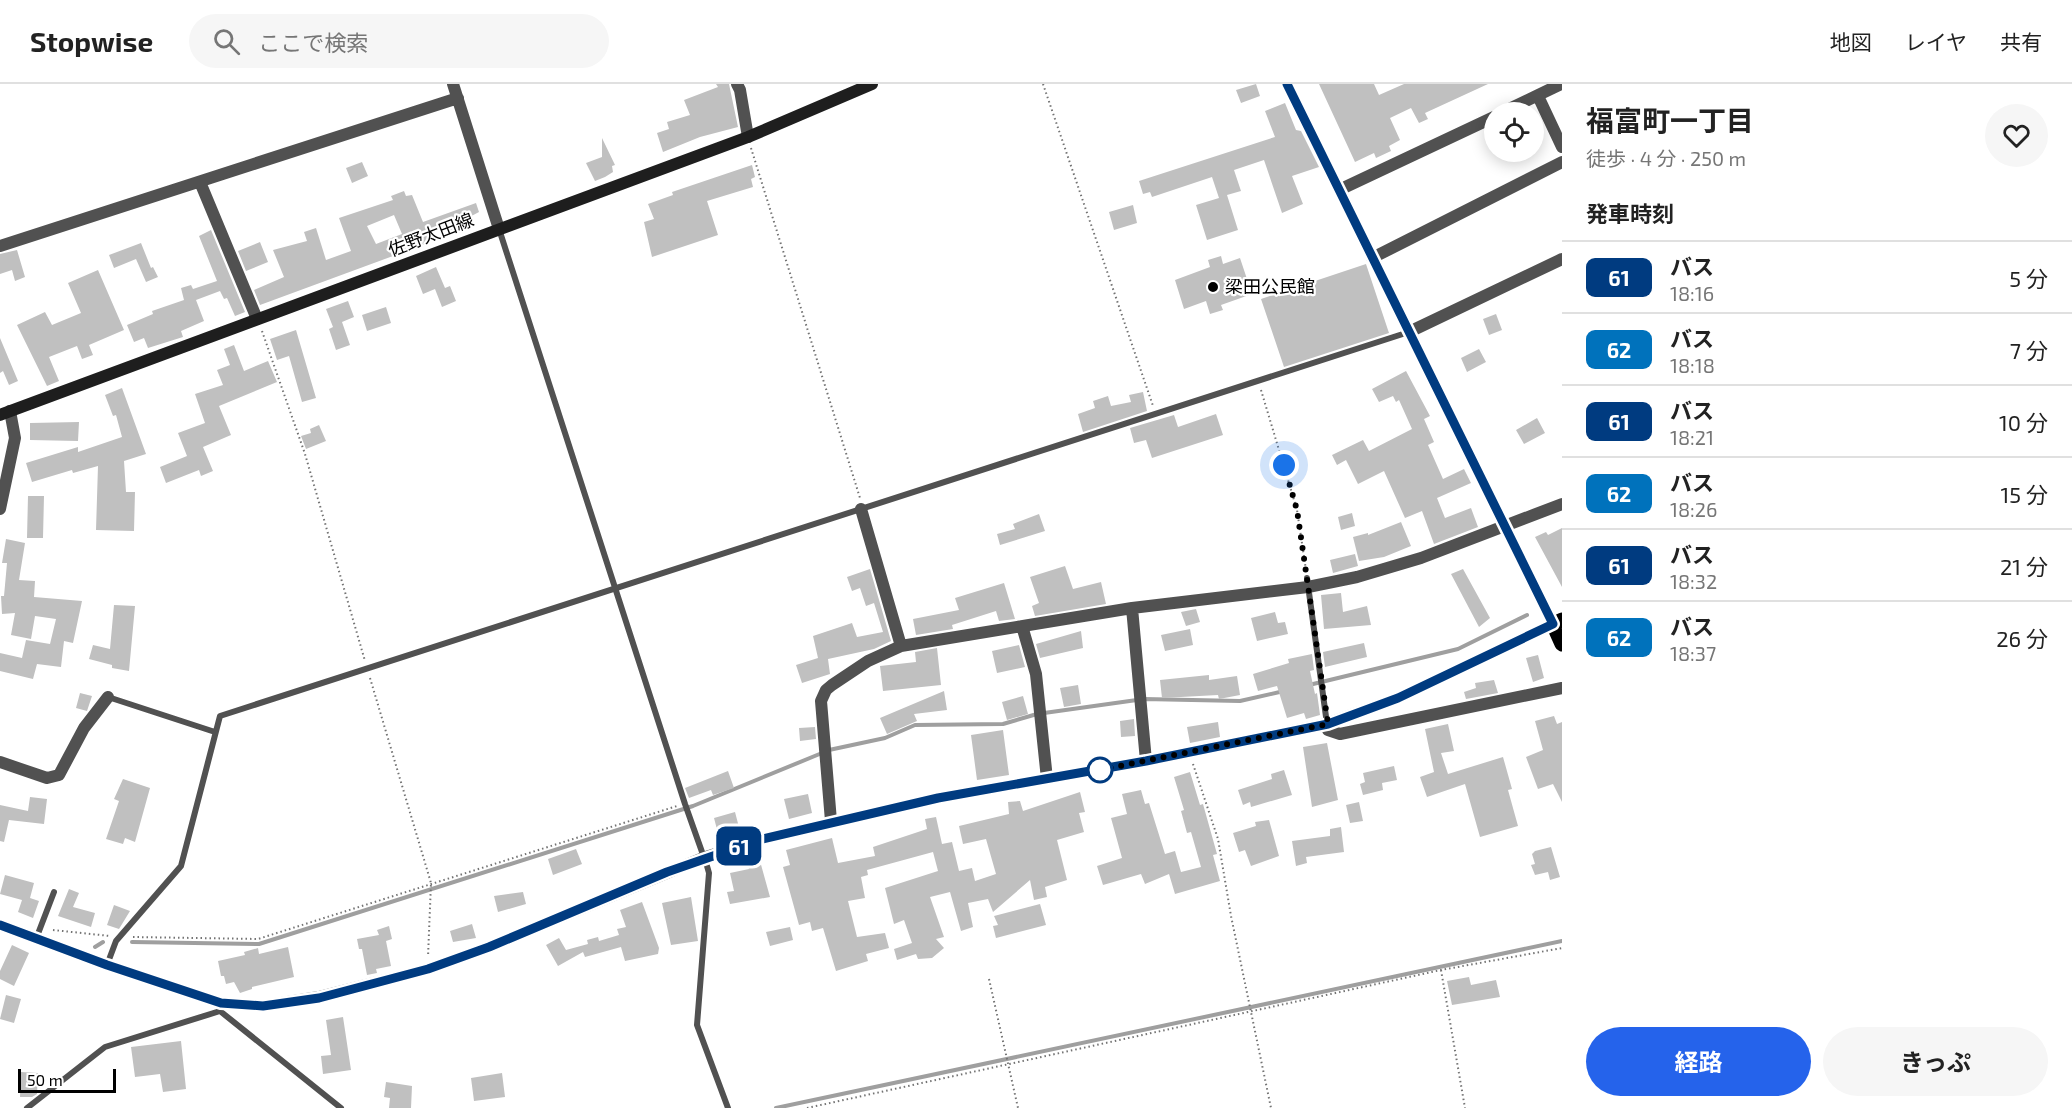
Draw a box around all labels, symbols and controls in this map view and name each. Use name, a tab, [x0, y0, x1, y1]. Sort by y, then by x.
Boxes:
search box	[189, 14, 609, 68]
text: Stopwise	[30, 24, 153, 58]
icon: search	[210, 25, 243, 58]
text: ここで検索	[258, 29, 368, 55]
text: 地図	[1830, 29, 1872, 54]
text: レイヤ	[1905, 29, 1967, 54]
text: 共有	[2000, 29, 2042, 54]
map controls	[1484, 102, 1544, 162]
button: locate	[1484, 102, 1544, 162]
text: 福富町一丁目	[1586, 103, 1754, 137]
button: heart	[1985, 104, 2048, 167]
text: 徒歩 · 4 分 · 250 m	[1586, 146, 1746, 170]
text: 発車時刻	[1586, 200, 1674, 226]
street label: 佐野太田線	[385, 208, 477, 260]
text: バス	[1670, 253, 1714, 279]
text: 61	[1608, 265, 1630, 290]
text: 5 分	[2009, 265, 2048, 291]
place label: 梁田公民館	[1225, 275, 1315, 297]
marker: 梁田公民館	[1206, 280, 1220, 294]
text: 18:16	[1670, 281, 1714, 305]
text: バス	[1670, 325, 1714, 351]
text: 62	[1607, 337, 1631, 362]
text: 7 分	[2010, 337, 2048, 363]
text: 18:18	[1670, 353, 1715, 377]
text: バス	[1670, 397, 1714, 423]
text: 61	[1608, 409, 1630, 434]
text: 10 分	[1999, 409, 2048, 435]
text: 18:21	[1670, 425, 1714, 449]
your location	[1269, 450, 1299, 480]
text: バス	[1670, 469, 1714, 495]
text: 62	[1607, 481, 1631, 506]
text: 15 分	[2001, 481, 2048, 507]
text: 18:26	[1670, 497, 1718, 521]
text: バス	[1670, 541, 1714, 567]
text: 61	[1608, 553, 1630, 578]
text: 21 分	[2000, 553, 2048, 579]
text: 18:32	[1670, 569, 1717, 593]
text: バス	[1670, 613, 1714, 639]
text: 62	[1607, 625, 1631, 650]
text: 26 分	[1996, 625, 2048, 651]
text: 18:37	[1670, 641, 1716, 665]
unlabelled marker	[1087, 757, 1113, 783]
line badge: 61	[712, 826, 766, 866]
text: 61	[728, 834, 750, 859]
button: 経路	[1586, 1027, 1811, 1096]
button: きっぷ	[1823, 1027, 2048, 1096]
scale bar	[18, 1066, 116, 1094]
text: 50 m	[27, 1070, 63, 1089]

